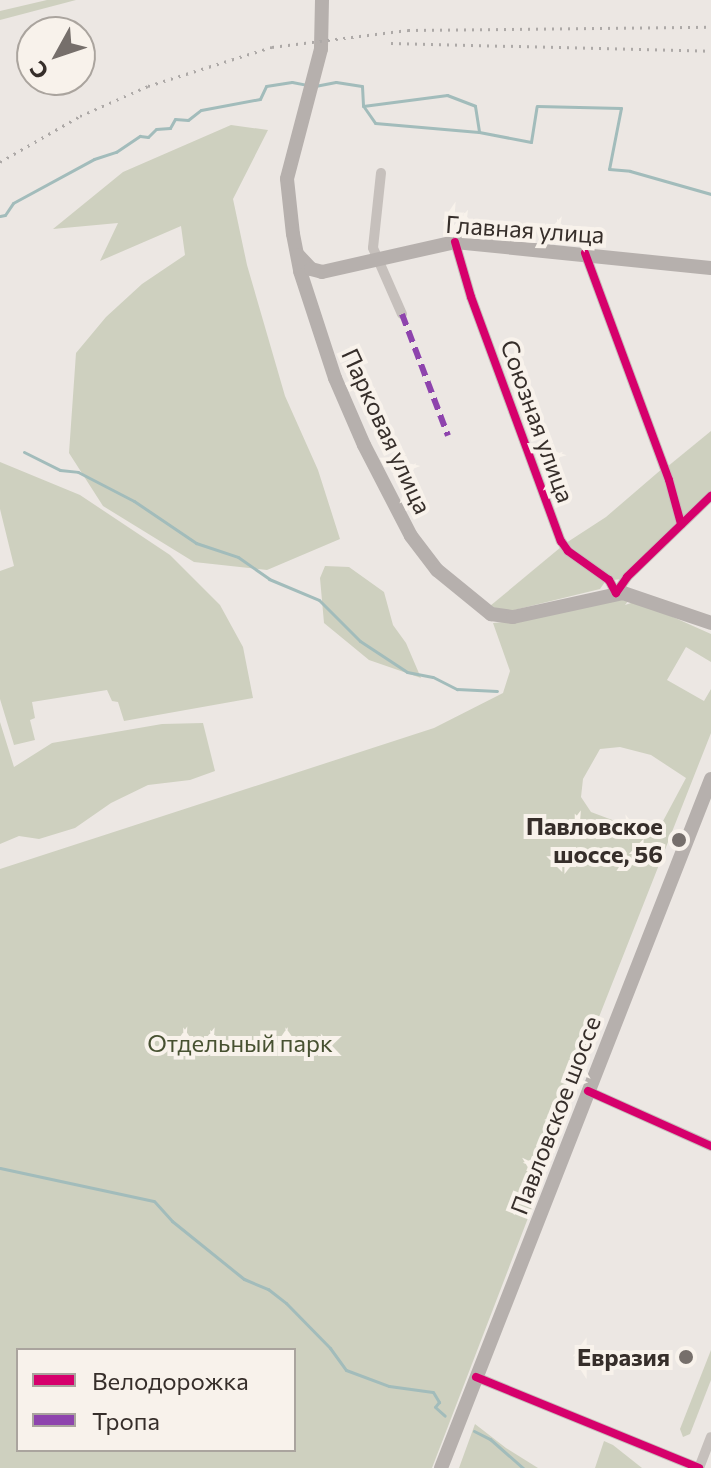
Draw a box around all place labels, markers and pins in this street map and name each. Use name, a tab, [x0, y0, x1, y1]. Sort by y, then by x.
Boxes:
place label: Павловское шоссе, 56	[526, 812, 663, 868]
marker: Павловское шоссе, 56	[670, 831, 688, 849]
place label: Евразия	[577, 1343, 670, 1371]
marker: Евразия	[677, 1348, 695, 1366]

